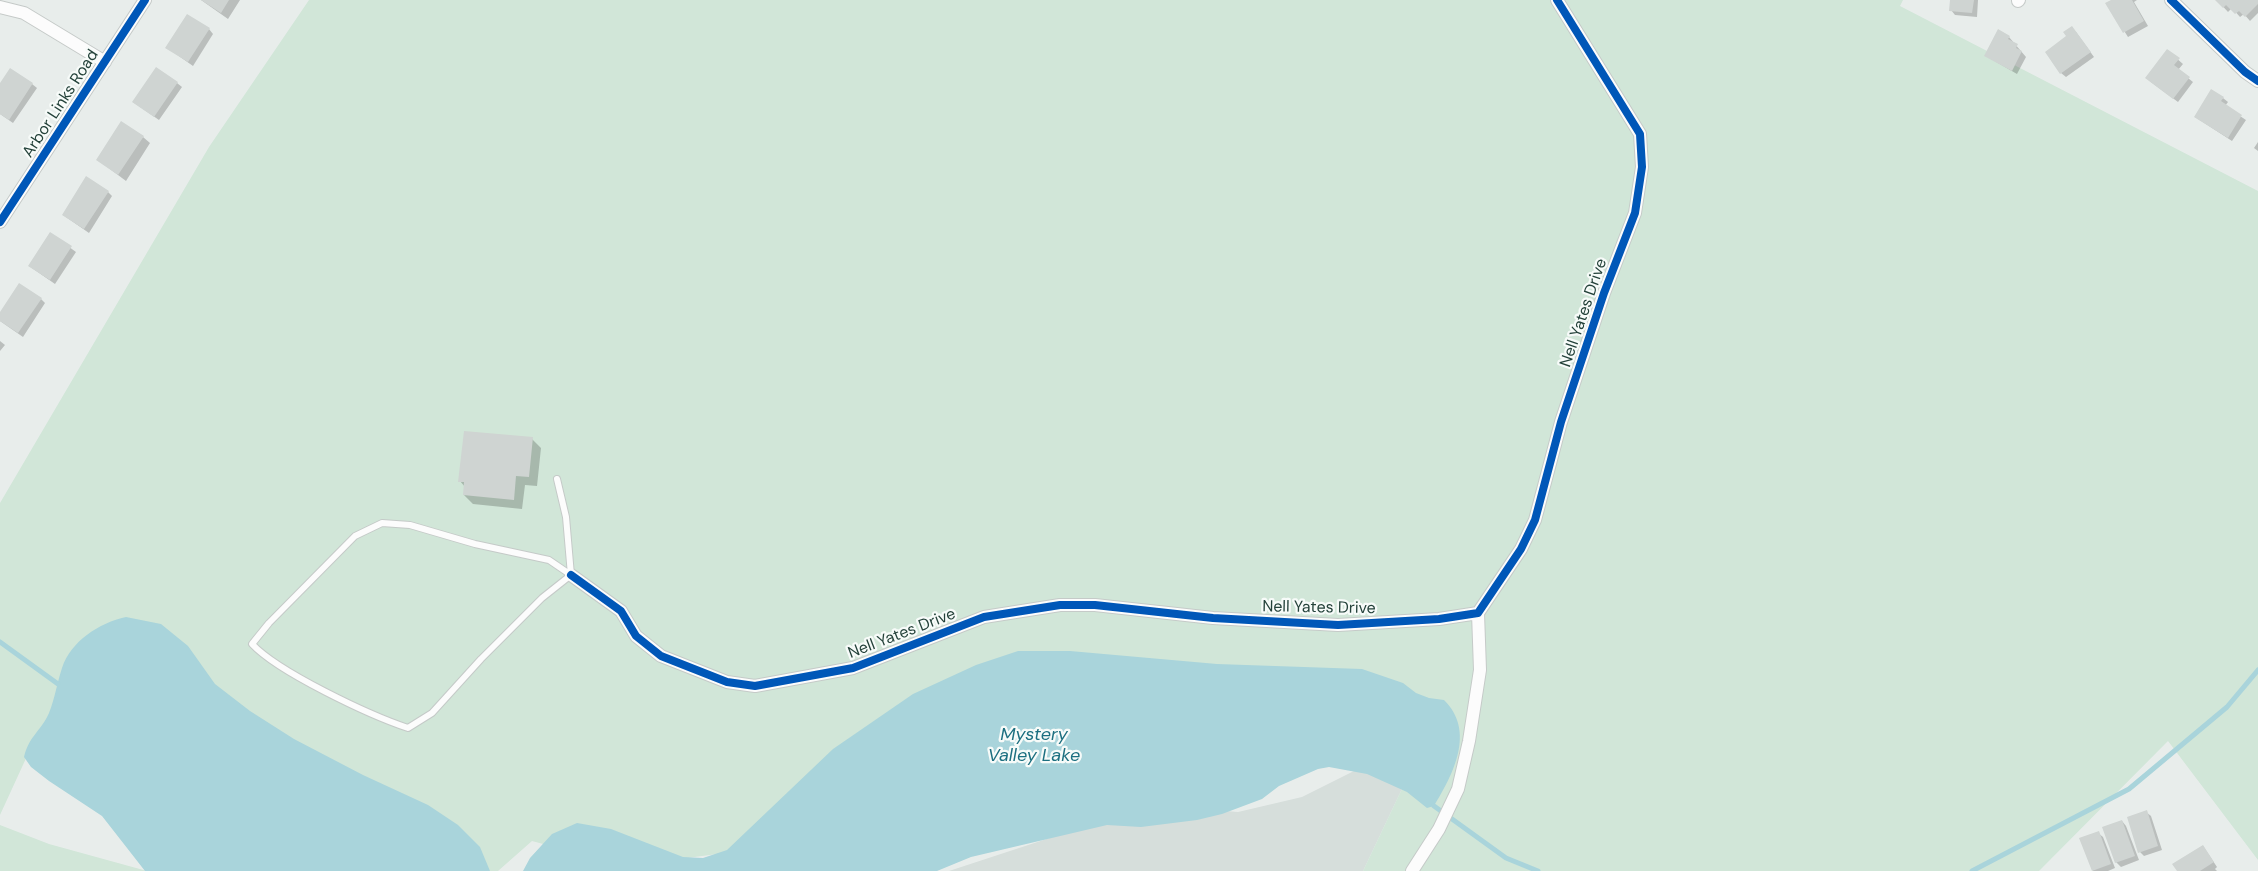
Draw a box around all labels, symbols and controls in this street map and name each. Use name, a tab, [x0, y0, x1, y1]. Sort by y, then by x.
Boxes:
street label: Arbor Links Road	[19, 46, 103, 162]
street label: Nell Yates Drive	[1556, 256, 1612, 370]
street label: Nell Yates Drive	[1262, 597, 1376, 619]
street label: Nell Yates Drive	[846, 605, 958, 663]
water label: Mystery Valley Lake	[988, 724, 1080, 766]

